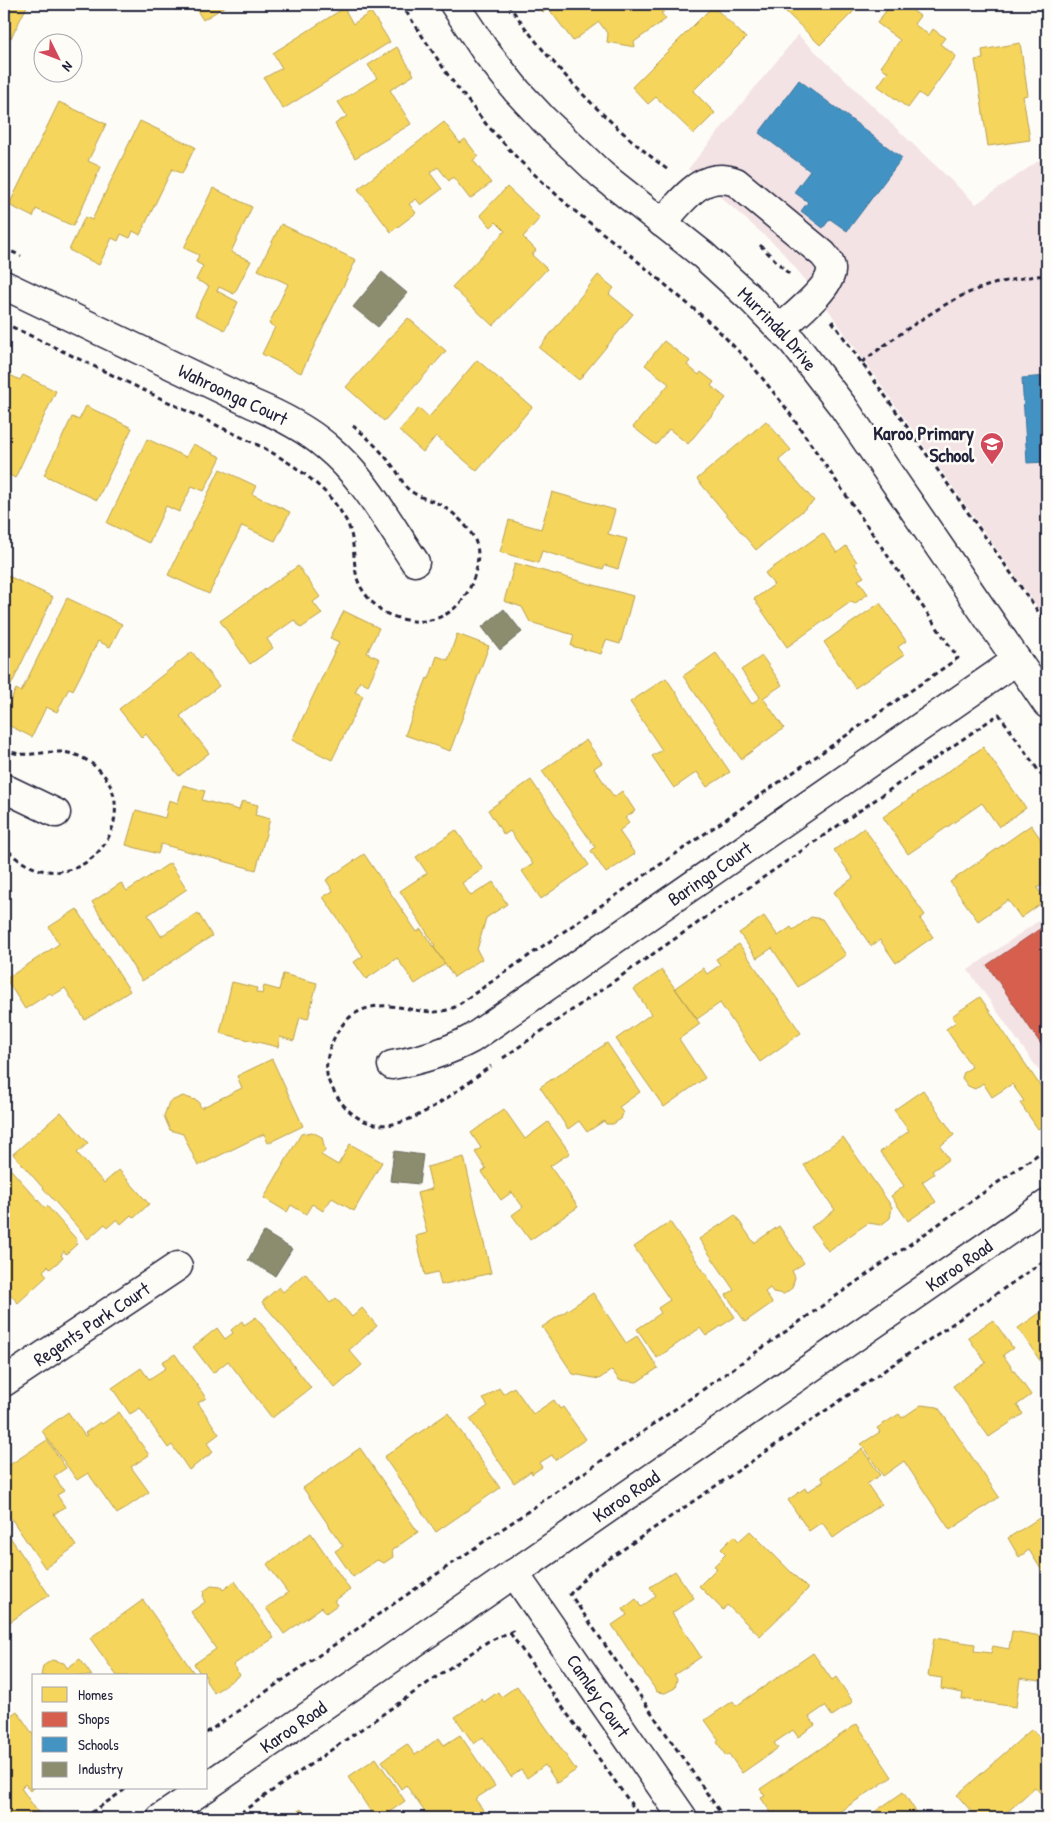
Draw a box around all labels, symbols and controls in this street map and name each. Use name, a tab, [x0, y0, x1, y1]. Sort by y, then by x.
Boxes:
north arrow	[32, 32, 82, 82]
text: N	[58, 58, 78, 77]
street label: Murrindal Drive	[732, 280, 824, 377]
street label: Wahroonga Court	[174, 357, 293, 432]
place label: Karoo Primary School	[873, 420, 975, 468]
school or university icon: Karoo Primary School	[979, 431, 1005, 465]
street label: Baringa Court	[662, 835, 757, 912]
street label: Karoo Road	[920, 1233, 998, 1297]
street label: Regents Park Court	[28, 1275, 155, 1372]
street label: Karoo Road	[587, 1463, 665, 1528]
street label: Camley Court	[561, 1649, 637, 1743]
legend	[32, 1674, 208, 1790]
text: Homes	[78, 1684, 113, 1705]
street label: Karoo Road	[255, 1694, 332, 1759]
text: Shops	[78, 1708, 110, 1729]
text: Schools	[78, 1734, 119, 1755]
text: Industry	[78, 1758, 123, 1779]

